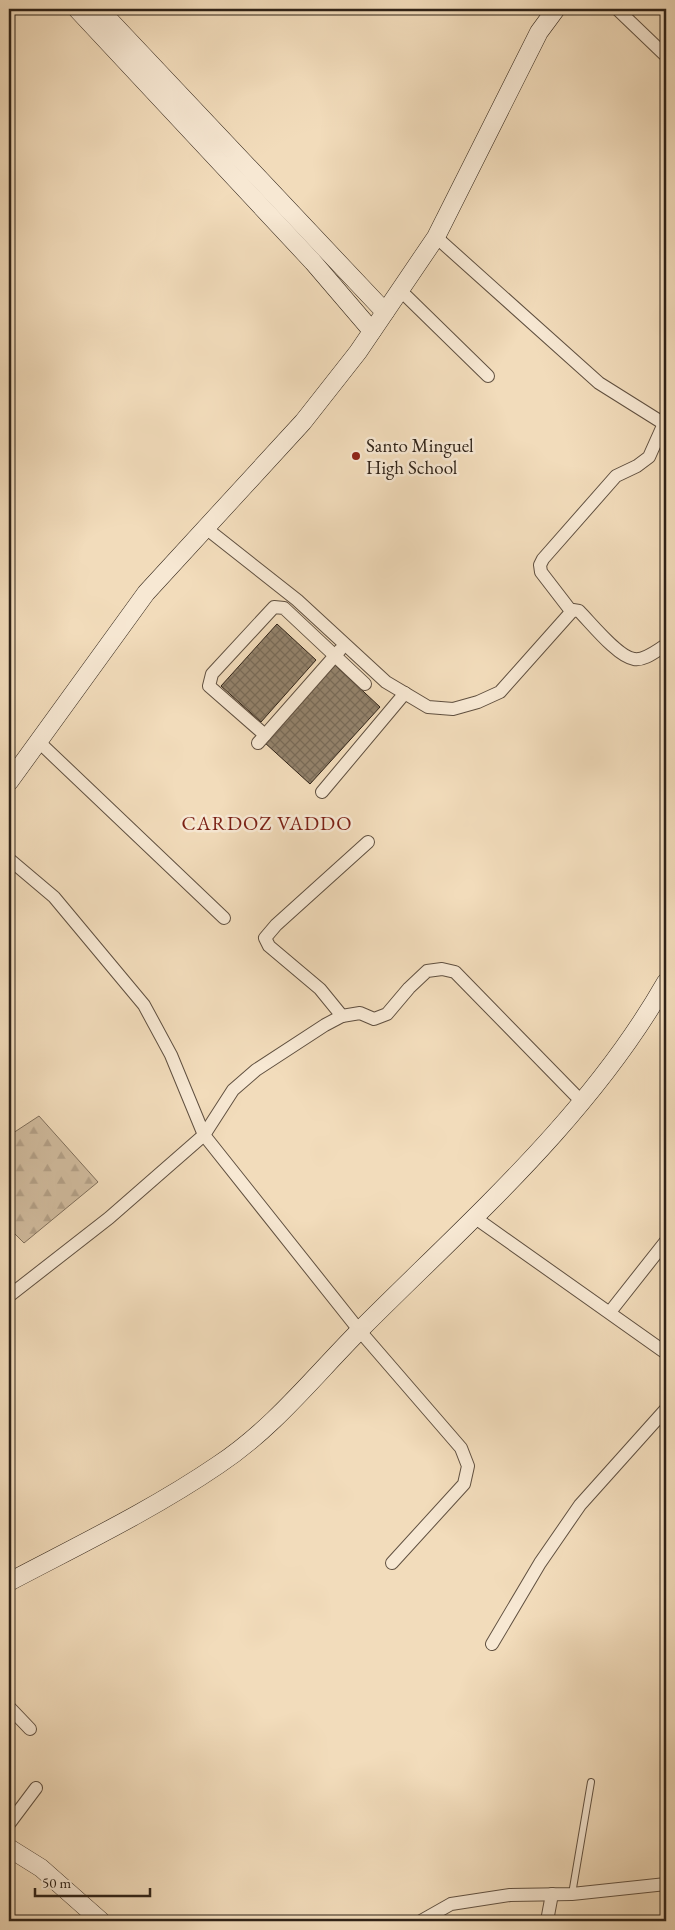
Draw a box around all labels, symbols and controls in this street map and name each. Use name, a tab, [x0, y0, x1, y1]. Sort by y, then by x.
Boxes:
place label: Santo Minguel High School	[366, 433, 474, 480]
marker: Santo Minguel High School	[350, 450, 362, 462]
district label: CARDOZ VADDO	[182, 810, 352, 836]
scale bar	[35, 1865, 150, 1897]
text: 50 m	[42, 1873, 71, 1892]

